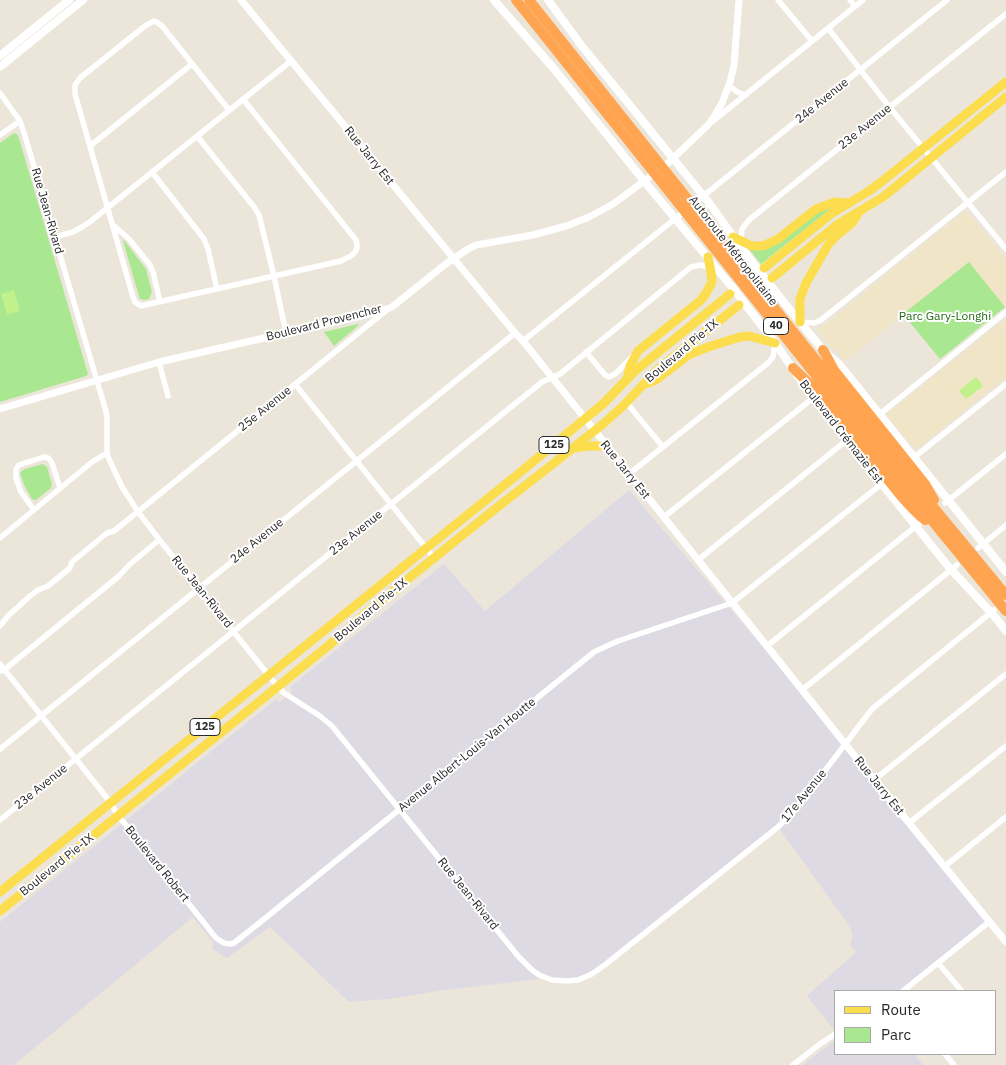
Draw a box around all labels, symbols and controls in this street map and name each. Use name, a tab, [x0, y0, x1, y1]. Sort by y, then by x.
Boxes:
street label: 24e Avenue	[793, 75, 851, 127]
street label: 23e Avenue	[836, 101, 894, 153]
street label: Rue Jarry Est	[341, 124, 397, 188]
street label: Rue Jean-Rivard	[28, 166, 66, 256]
street label: Autoroute Métropolitaine	[686, 193, 780, 309]
street label: Boulevard Provencher	[265, 302, 383, 344]
park label: Parc Gary-Longhi	[899, 310, 991, 324]
street label: Boulevard Pie-IX	[643, 316, 721, 386]
road number: 40	[764, 318, 788, 334]
street label: Boulevard Crémazie Est	[796, 377, 886, 487]
street label: 25e Avenue	[236, 383, 294, 435]
road number: 125	[539, 436, 569, 454]
street label: Rue Jarry Est	[597, 438, 653, 502]
street label: 23e Avenue	[327, 507, 385, 559]
street label: 24e Avenue	[228, 515, 286, 567]
street label: Rue Jean-Rivard	[168, 553, 236, 631]
street label: Boulevard Pie-IX	[332, 575, 410, 645]
street label: Avenue Albert-Louis-Van Houtte	[395, 695, 539, 815]
road number: 125	[190, 719, 220, 736]
street label: Rue Jarry Est	[851, 754, 907, 818]
street label: 23e Avenue	[12, 761, 70, 813]
street label: 17e Avenue	[778, 767, 830, 825]
street label: Boulevard Robert	[122, 823, 192, 905]
street label: Boulevard Pie-IX	[17, 831, 97, 899]
street label: Rue Jean-Rivard	[434, 855, 502, 933]
legend	[834, 990, 996, 1055]
text: Route	[881, 1000, 921, 1019]
text: Parc	[881, 1025, 911, 1044]

